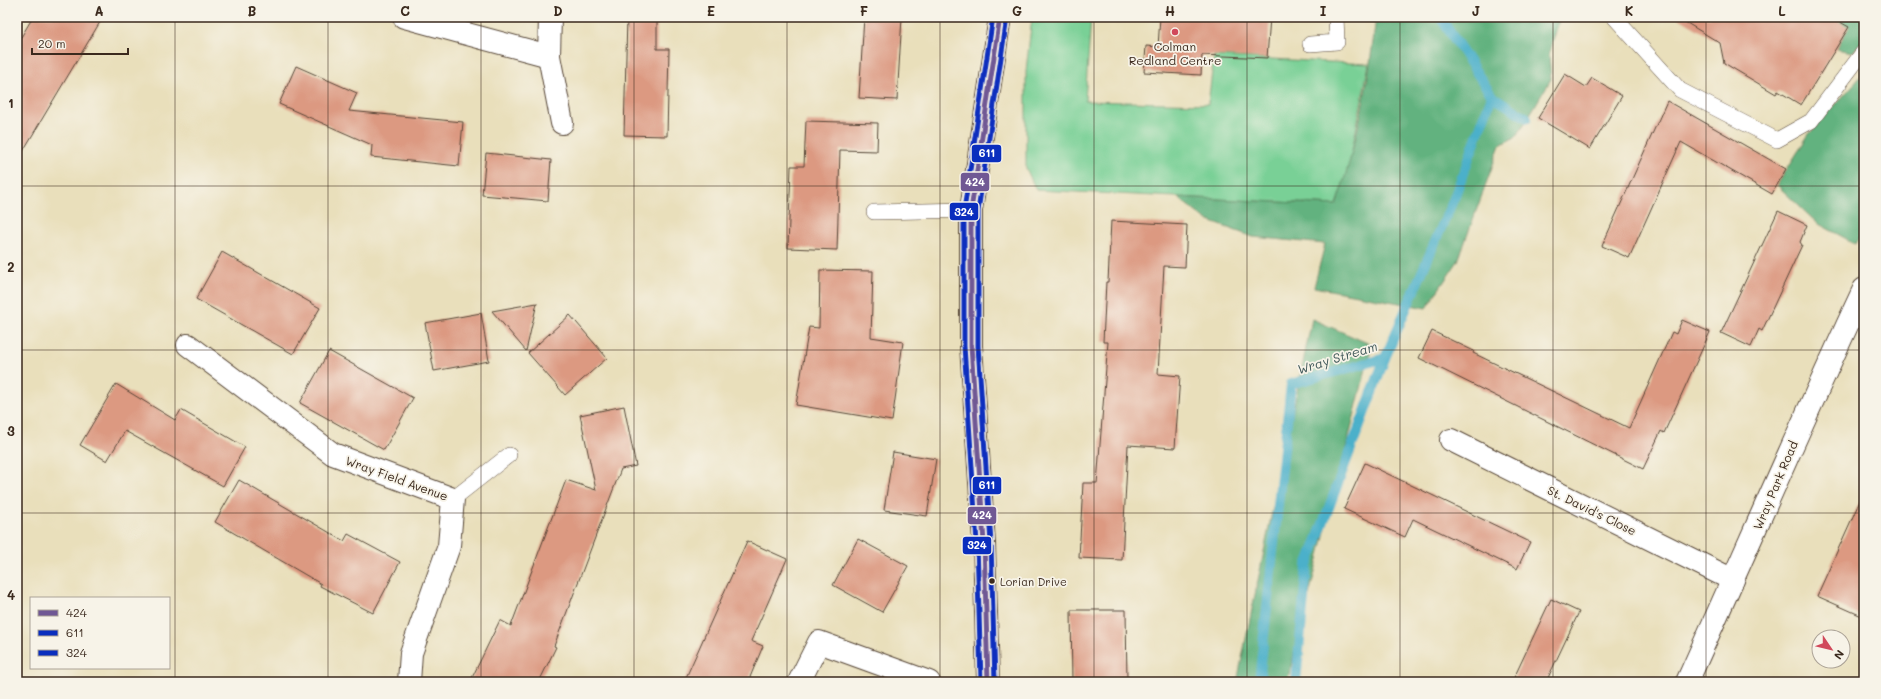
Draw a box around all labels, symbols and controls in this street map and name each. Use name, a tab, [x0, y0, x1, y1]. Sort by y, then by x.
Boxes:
text: A	[94, 2, 104, 19]
text: B	[248, 2, 257, 19]
text: C	[400, 2, 410, 19]
text: D	[553, 2, 563, 19]
text: E	[707, 2, 715, 19]
text: F	[860, 2, 868, 19]
text: G	[1012, 2, 1022, 19]
text: H	[1165, 2, 1175, 19]
text: I	[1320, 2, 1327, 19]
text: J	[1472, 2, 1480, 19]
text: K	[1625, 2, 1634, 19]
text: L	[1778, 2, 1786, 19]
marker: Colman Redland Centre	[1170, 27, 1180, 37]
scale bar	[32, 30, 128, 56]
text: 20 m	[38, 35, 66, 51]
place label: Colman Redland Centre	[1129, 38, 1221, 68]
text: 1	[8, 94, 14, 111]
line badge: 611	[971, 144, 1002, 163]
text: 611	[979, 145, 995, 160]
line badge: 424	[960, 172, 990, 192]
text: 424	[965, 174, 985, 189]
line badge: 324	[949, 202, 979, 221]
text: 324	[954, 204, 974, 219]
text: 2	[7, 258, 15, 275]
water label: Wray Stream	[1295, 337, 1379, 377]
text: 3	[7, 422, 15, 439]
street label: Wray Park Road	[1749, 438, 1801, 532]
street label: Wray Field Avenue	[344, 452, 450, 504]
line badge: 611	[972, 476, 1002, 495]
text: 611	[979, 477, 995, 492]
street label: St. David's Close	[1545, 482, 1639, 538]
line badge: 424	[967, 506, 997, 525]
text: 424	[972, 507, 992, 522]
line badge: 324	[962, 536, 992, 555]
text: 324	[967, 537, 987, 552]
place label: Lorian Drive	[1000, 574, 1067, 589]
marker: Lorian Drive	[987, 576, 997, 586]
text: 4	[7, 586, 15, 603]
legend	[30, 597, 170, 669]
text: 424	[66, 604, 87, 620]
text: 611	[66, 624, 84, 640]
north arrow	[1811, 629, 1851, 669]
text: 324	[66, 644, 87, 660]
text: N	[1831, 647, 1848, 663]

